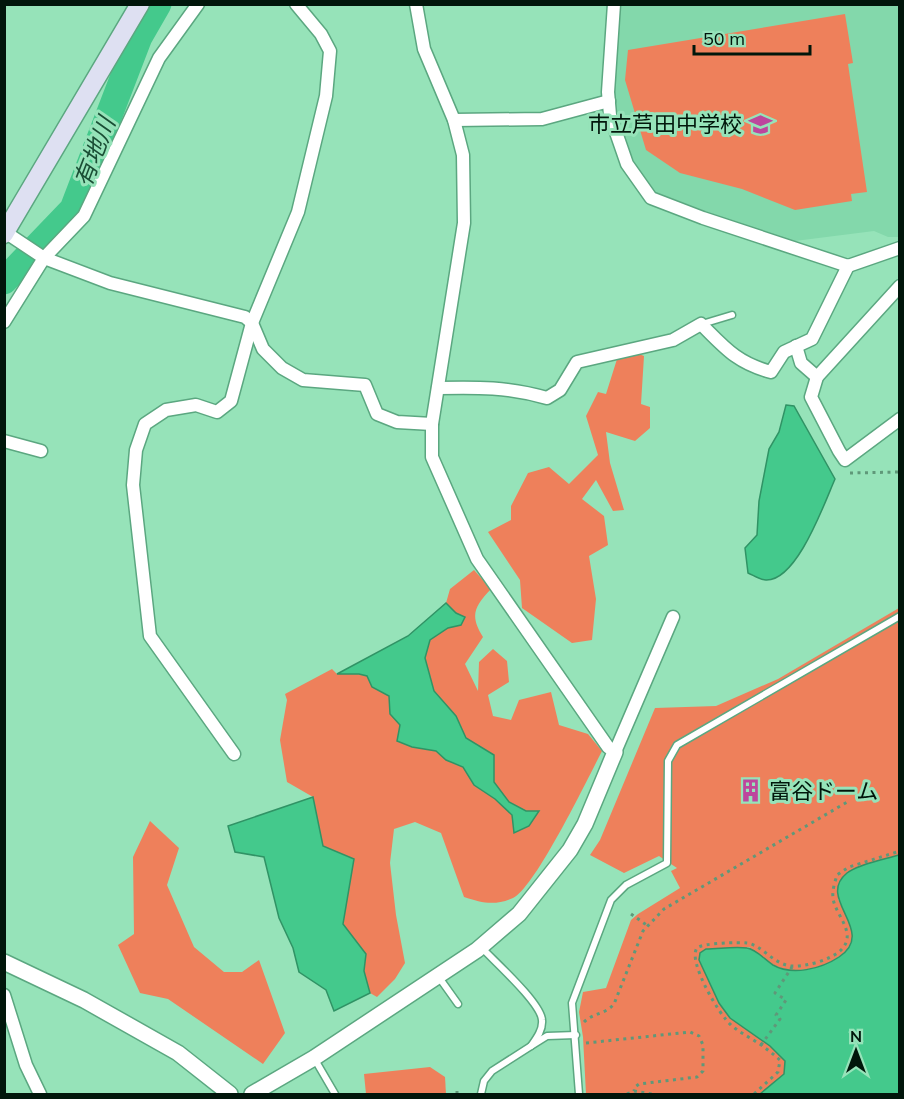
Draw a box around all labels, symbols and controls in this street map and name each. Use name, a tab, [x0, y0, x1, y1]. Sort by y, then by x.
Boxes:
scale bar	[694, 18, 810, 56]
text: 50 m	[703, 27, 745, 50]
water label: 有地川	[67, 110, 122, 191]
place label: 市立芦田中学校	[588, 110, 742, 138]
school or university icon: 市立芦田中学校	[747, 111, 773, 137]
place label: 富谷ドーム	[769, 777, 878, 805]
building icon: 富谷ドーム	[738, 778, 764, 804]
north arrow	[826, 1021, 886, 1081]
text: N	[850, 1026, 862, 1046]

